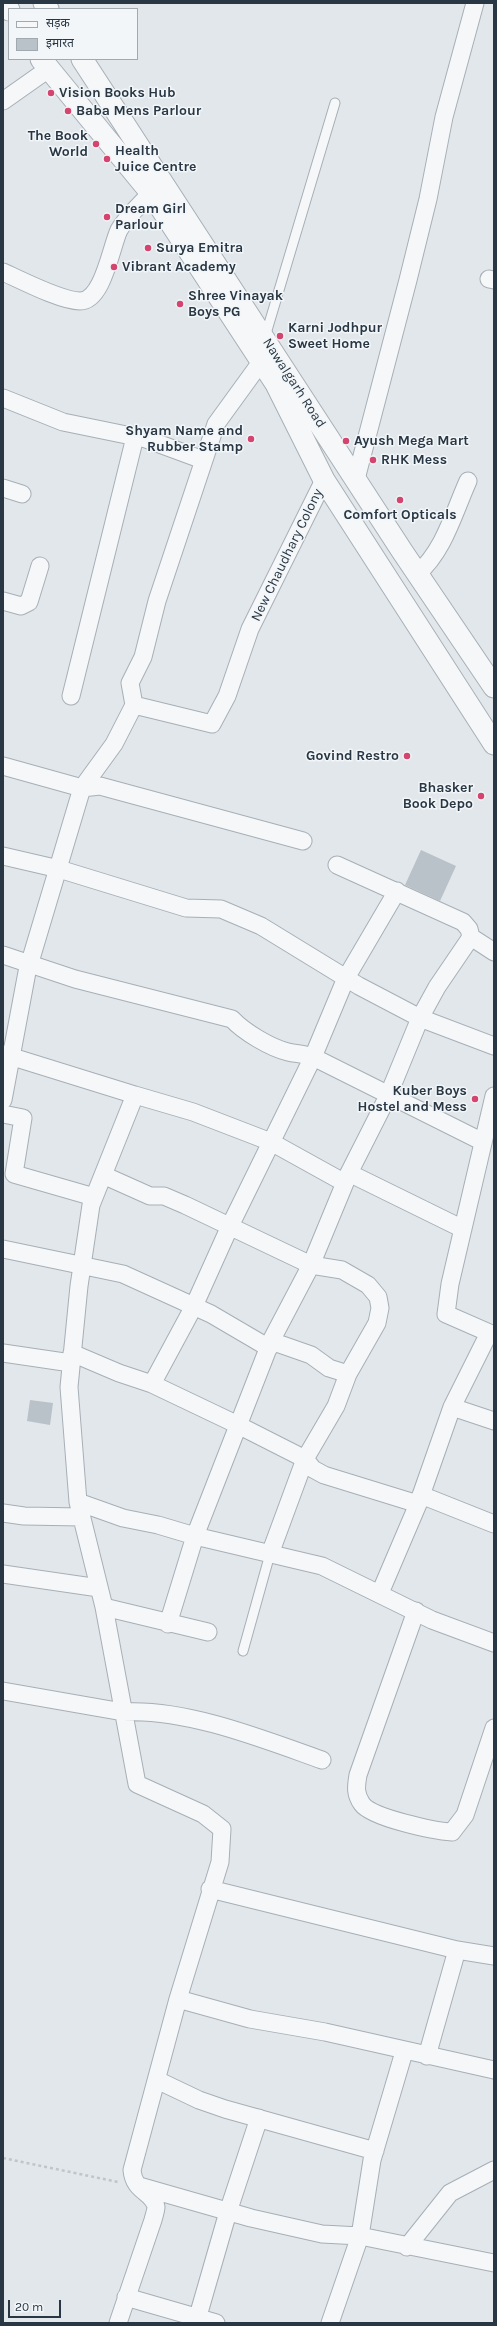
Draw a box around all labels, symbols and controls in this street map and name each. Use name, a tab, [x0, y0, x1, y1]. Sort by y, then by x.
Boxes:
legend	[8, 8, 138, 60]
text: सड़क	[46, 16, 70, 30]
text: इमारत	[46, 36, 74, 50]
place label: Vision Books Hub	[59, 85, 176, 101]
marker: Vision Books Hub	[46, 88, 56, 98]
place label: Baba Mens Parlour	[76, 103, 201, 119]
marker: Baba Mens Parlour	[63, 106, 73, 116]
place label: The Book World	[28, 128, 88, 160]
marker: The Book World	[91, 139, 101, 149]
place label: Health Juice Centre	[115, 143, 196, 176]
marker: Health Juice Centre	[102, 154, 112, 164]
place label: Dream Girl Parlour	[115, 201, 186, 234]
marker: Dream Girl Parlour	[102, 212, 112, 222]
place label: Surya Emitra	[156, 240, 243, 256]
marker: Surya Emitra	[143, 243, 153, 253]
place label: Vibrant Academy	[122, 259, 236, 275]
marker: Vibrant Academy	[109, 262, 119, 272]
place label: Shree Vinayak Boys PG	[188, 288, 283, 320]
marker: Shree Vinayak Boys PG	[175, 299, 185, 309]
place label: Karni Jodhpur Sweet Home	[288, 320, 382, 352]
marker: Karni Jodhpur Sweet Home	[275, 331, 285, 341]
street label: Nawalgarh Road	[259, 335, 329, 431]
place label: Shyam Name and Rubber Stamp	[125, 423, 243, 456]
place label: Ayush Mega Mart	[354, 433, 469, 449]
marker: Shyam Name and Rubber Stamp	[246, 434, 256, 444]
marker: Ayush Mega Mart	[341, 436, 351, 446]
place label: RHK Mess	[381, 452, 447, 468]
marker: RHK Mess	[368, 455, 378, 465]
street label: New Chaudhary Colony	[248, 486, 326, 624]
marker: Comfort Opticals	[395, 495, 405, 505]
place label: Comfort Opticals	[343, 507, 457, 523]
place label: Govind Restro	[306, 748, 399, 764]
marker: Govind Restro	[402, 751, 412, 761]
place label: Bhasker Book Depo	[403, 780, 473, 812]
marker: Bhasker Book Depo	[476, 791, 486, 801]
place label: Kuber Boys Hostel and Mess	[358, 1083, 467, 1116]
marker: Kuber Boys Hostel and Mess	[470, 1094, 480, 1104]
scale bar	[10, 2292, 63, 2318]
text: 20 m	[15, 2300, 43, 2314]

